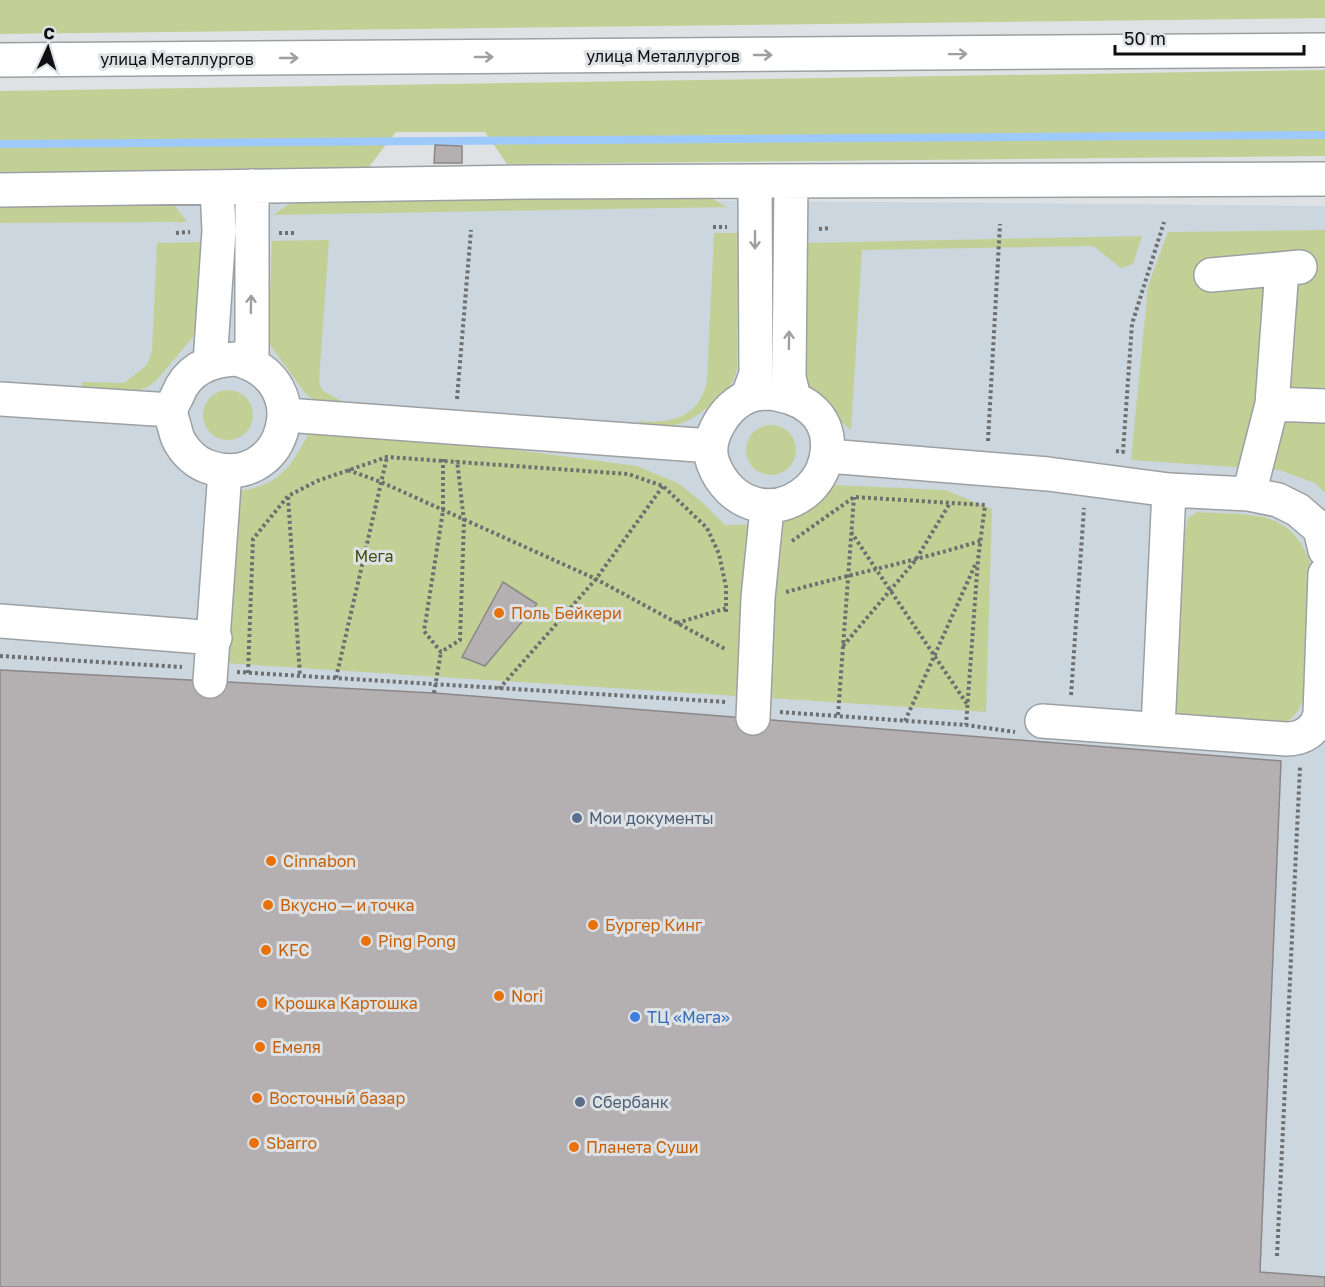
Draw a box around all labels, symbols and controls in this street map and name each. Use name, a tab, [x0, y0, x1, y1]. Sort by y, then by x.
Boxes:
north arrow	[18, 18, 78, 78]
scale bar	[1115, 18, 1304, 56]
text: С	[43, 23, 55, 43]
text: 50 m	[1124, 27, 1166, 49]
street label: улица Металлургов	[586, 46, 740, 66]
one-way arrow	[948, 48, 968, 60]
street label: улица Металлургов	[100, 49, 254, 69]
one-way arrow	[753, 49, 773, 61]
one-way arrow	[474, 51, 494, 63]
one-way arrow	[279, 52, 299, 64]
one-way arrow	[749, 230, 761, 250]
one-way arrow	[245, 295, 257, 315]
one-way arrow	[783, 330, 795, 350]
park label: Мега	[354, 546, 394, 566]
place label: Поль Бейкери	[511, 603, 622, 623]
marker: Поль Бейкери	[492, 606, 506, 620]
place label: Мои документы	[589, 808, 714, 828]
marker: Мои документы	[570, 811, 584, 825]
place label: Cinnabon	[283, 851, 356, 871]
marker: Cinnabon	[264, 854, 278, 868]
place label: Вкусно — и точка	[280, 895, 414, 915]
marker: Вкусно — и точка	[261, 898, 275, 912]
place label: Бургер Кинг	[605, 915, 703, 935]
marker: Бургер Кинг	[586, 918, 600, 932]
place label: Ping Pong	[378, 931, 456, 951]
marker: Ping Pong	[359, 934, 373, 948]
place label: KFC	[278, 940, 309, 960]
marker: KFC	[259, 943, 273, 957]
place label: Nori	[511, 986, 543, 1006]
marker: Nori	[492, 989, 506, 1003]
place label: Крошка Картошка	[274, 993, 418, 1013]
marker: Крошка Картошка	[255, 996, 269, 1010]
place label: ТЦ «Мега»	[647, 1007, 730, 1027]
marker: ТЦ «Мега»	[628, 1010, 642, 1024]
place label: Емеля	[272, 1037, 321, 1057]
marker: Емеля	[253, 1040, 267, 1054]
place label: Восточный базар	[269, 1088, 405, 1108]
marker: Восточный базар	[250, 1091, 264, 1105]
place label: Сбербанк	[592, 1092, 669, 1112]
marker: Сбербанк	[573, 1095, 587, 1109]
place label: Sbarro	[266, 1133, 317, 1153]
marker: Sbarro	[247, 1136, 261, 1150]
place label: Планета Суши	[586, 1137, 698, 1157]
marker: Планета Суши	[567, 1140, 581, 1154]

